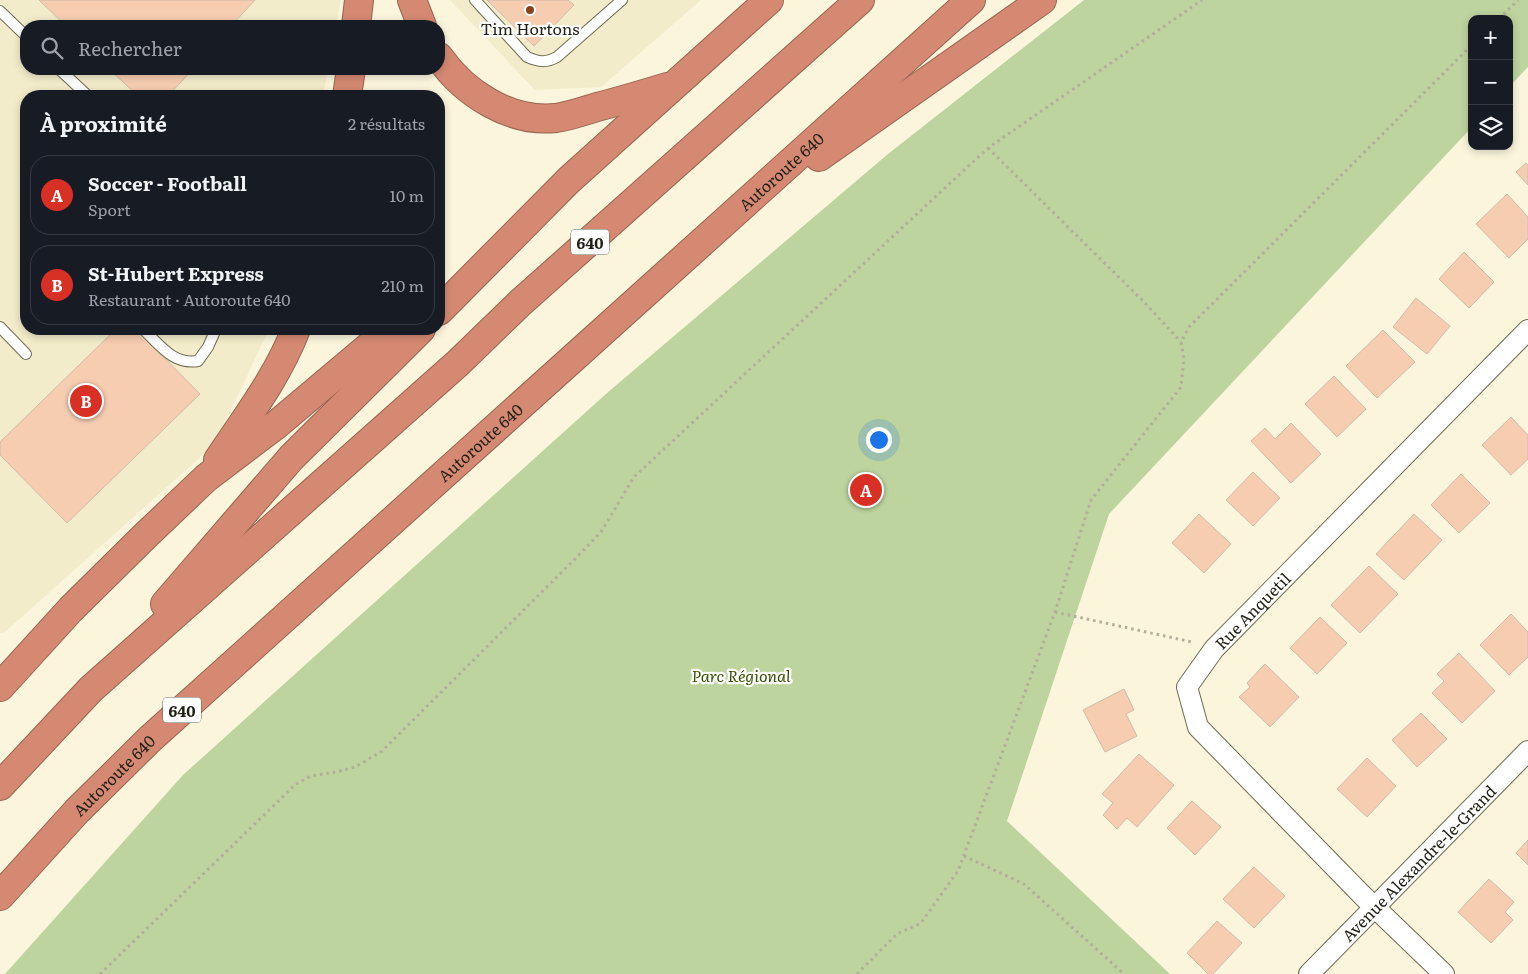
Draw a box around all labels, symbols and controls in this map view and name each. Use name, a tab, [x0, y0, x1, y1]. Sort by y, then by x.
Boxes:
marker: Tim Hortons	[524, 4, 536, 16]
map controls	[1468, 15, 1513, 150]
button: +	[1468, 15, 1513, 60]
place label: Tim Hortons	[480, 16, 580, 40]
search box	[20, 20, 445, 75]
icon: search	[38, 34, 66, 62]
text: Rechercher	[78, 34, 182, 62]
button: −	[1468, 60, 1513, 105]
button: layers	[1468, 105, 1513, 150]
text: À proximité	[40, 107, 167, 138]
text: 2 résultats	[348, 111, 425, 135]
street label: Autoroute 640	[733, 126, 829, 216]
text: Soccer - Football	[88, 169, 247, 197]
text: A	[51, 183, 63, 207]
text: 10 m	[390, 183, 424, 207]
text: Sport	[88, 197, 131, 221]
road number: 640	[571, 230, 609, 254]
text: St-Hubert Express	[88, 259, 264, 287]
text: B	[51, 273, 63, 297]
text: 210 m	[381, 273, 424, 297]
text: Restaurant · Autoroute 640	[88, 287, 291, 311]
pin: B	[70, 382, 102, 420]
street label: Autoroute 640	[432, 397, 528, 487]
your location	[866, 427, 892, 453]
pin: A	[850, 471, 882, 509]
street label: Rue Anquetil	[1209, 567, 1295, 654]
park label: Parc Régional	[691, 663, 791, 687]
road number: 640	[163, 698, 201, 722]
street label: Autoroute 640	[67, 729, 160, 821]
street label: Avenue Alexandre-le-Grand	[1336, 779, 1501, 947]

